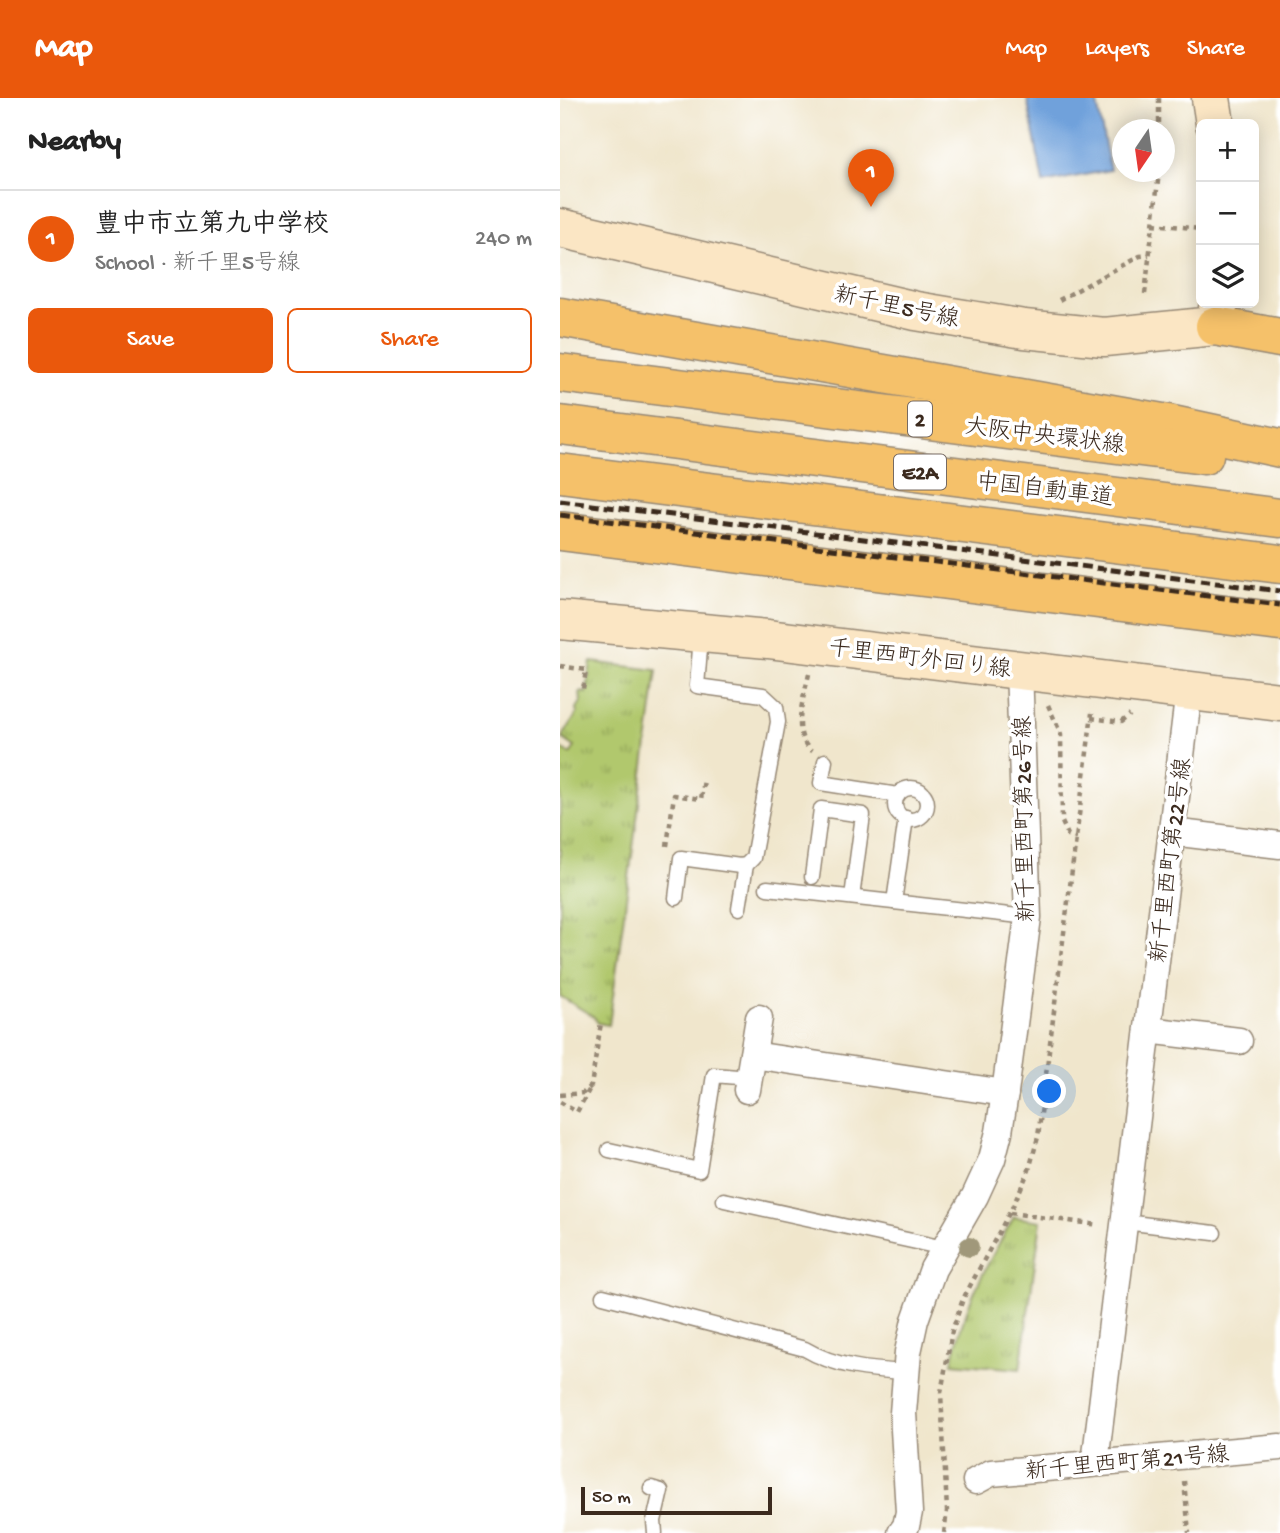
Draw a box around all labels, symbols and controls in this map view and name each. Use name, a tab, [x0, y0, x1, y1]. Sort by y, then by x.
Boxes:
text: Map	[35, 30, 92, 68]
text: Map	[1005, 35, 1047, 64]
text: Layers	[1085, 35, 1149, 64]
text: Share	[1187, 35, 1245, 64]
north arrow	[1112, 119, 1175, 182]
map controls	[1196, 119, 1259, 308]
button: +	[1196, 119, 1259, 182]
text: Nearby	[28, 126, 121, 161]
pin: 1	[848, 149, 894, 207]
button: −	[1196, 182, 1259, 245]
text: 豊中市立第九中学校	[95, 211, 329, 242]
text: 1	[46, 226, 56, 253]
text: 240 m	[475, 226, 532, 253]
button: layers	[1196, 245, 1259, 308]
text: School · 新千里5号線	[95, 251, 300, 278]
street label: 新千里5号線	[831, 281, 961, 335]
button: Save	[28, 308, 273, 373]
button: Share	[287, 308, 532, 373]
road number: 2	[908, 402, 932, 436]
street label: 大阪中央環状線	[963, 413, 1126, 461]
road number: E2A	[894, 454, 946, 490]
street label: 中国自動車道	[974, 469, 1115, 513]
street label: 千里西町外回り線	[827, 635, 1013, 685]
street label: 新千里西町第26号線	[1010, 715, 1042, 923]
street label: 新千里西町第22号線	[1145, 756, 1198, 965]
your location	[1032, 1074, 1066, 1108]
street label: 新千里西町第21号線	[1024, 1441, 1230, 1487]
scale bar	[581, 1484, 772, 1516]
text: 50 m	[592, 1487, 631, 1510]

